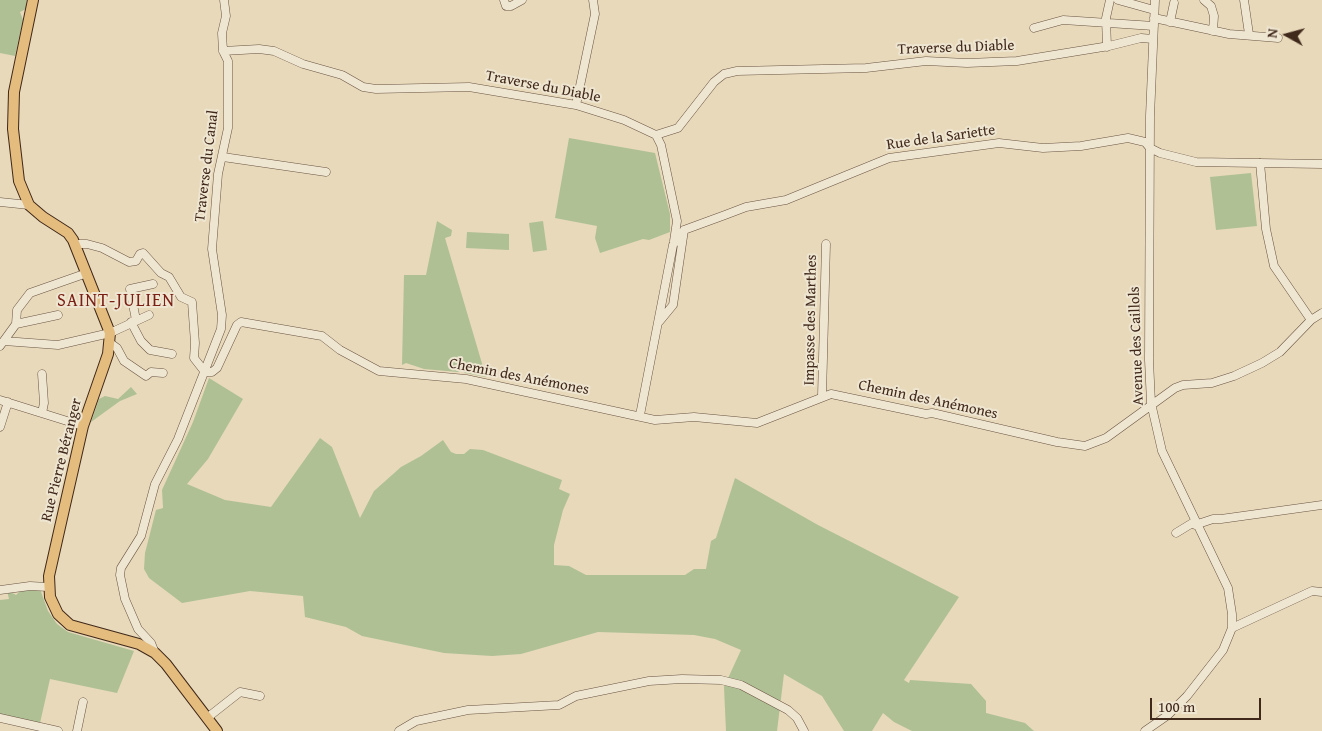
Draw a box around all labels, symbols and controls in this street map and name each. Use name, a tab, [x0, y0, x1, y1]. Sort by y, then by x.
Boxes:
north arrow	[1262, 10, 1312, 60]
text: N	[1262, 27, 1283, 39]
street label: Traverse du Diable	[897, 37, 1015, 59]
street label: Traverse du Diable	[484, 67, 602, 107]
street label: Traverse du Canal	[191, 109, 223, 223]
street label: Rue de la Sariette	[886, 121, 996, 155]
street label: Impasse des Marthes	[801, 254, 821, 386]
street label: Avenue des Caillols	[1126, 286, 1148, 406]
district label: SAINT-JULIEN	[56, 290, 176, 312]
street label: Chemin des Anémones	[448, 355, 590, 399]
street label: Chemin des Anémones	[857, 376, 999, 424]
street label: Rue Pierre Béranger	[38, 396, 86, 524]
scale bar	[1152, 688, 1263, 720]
text: 100 m	[1158, 696, 1195, 717]

